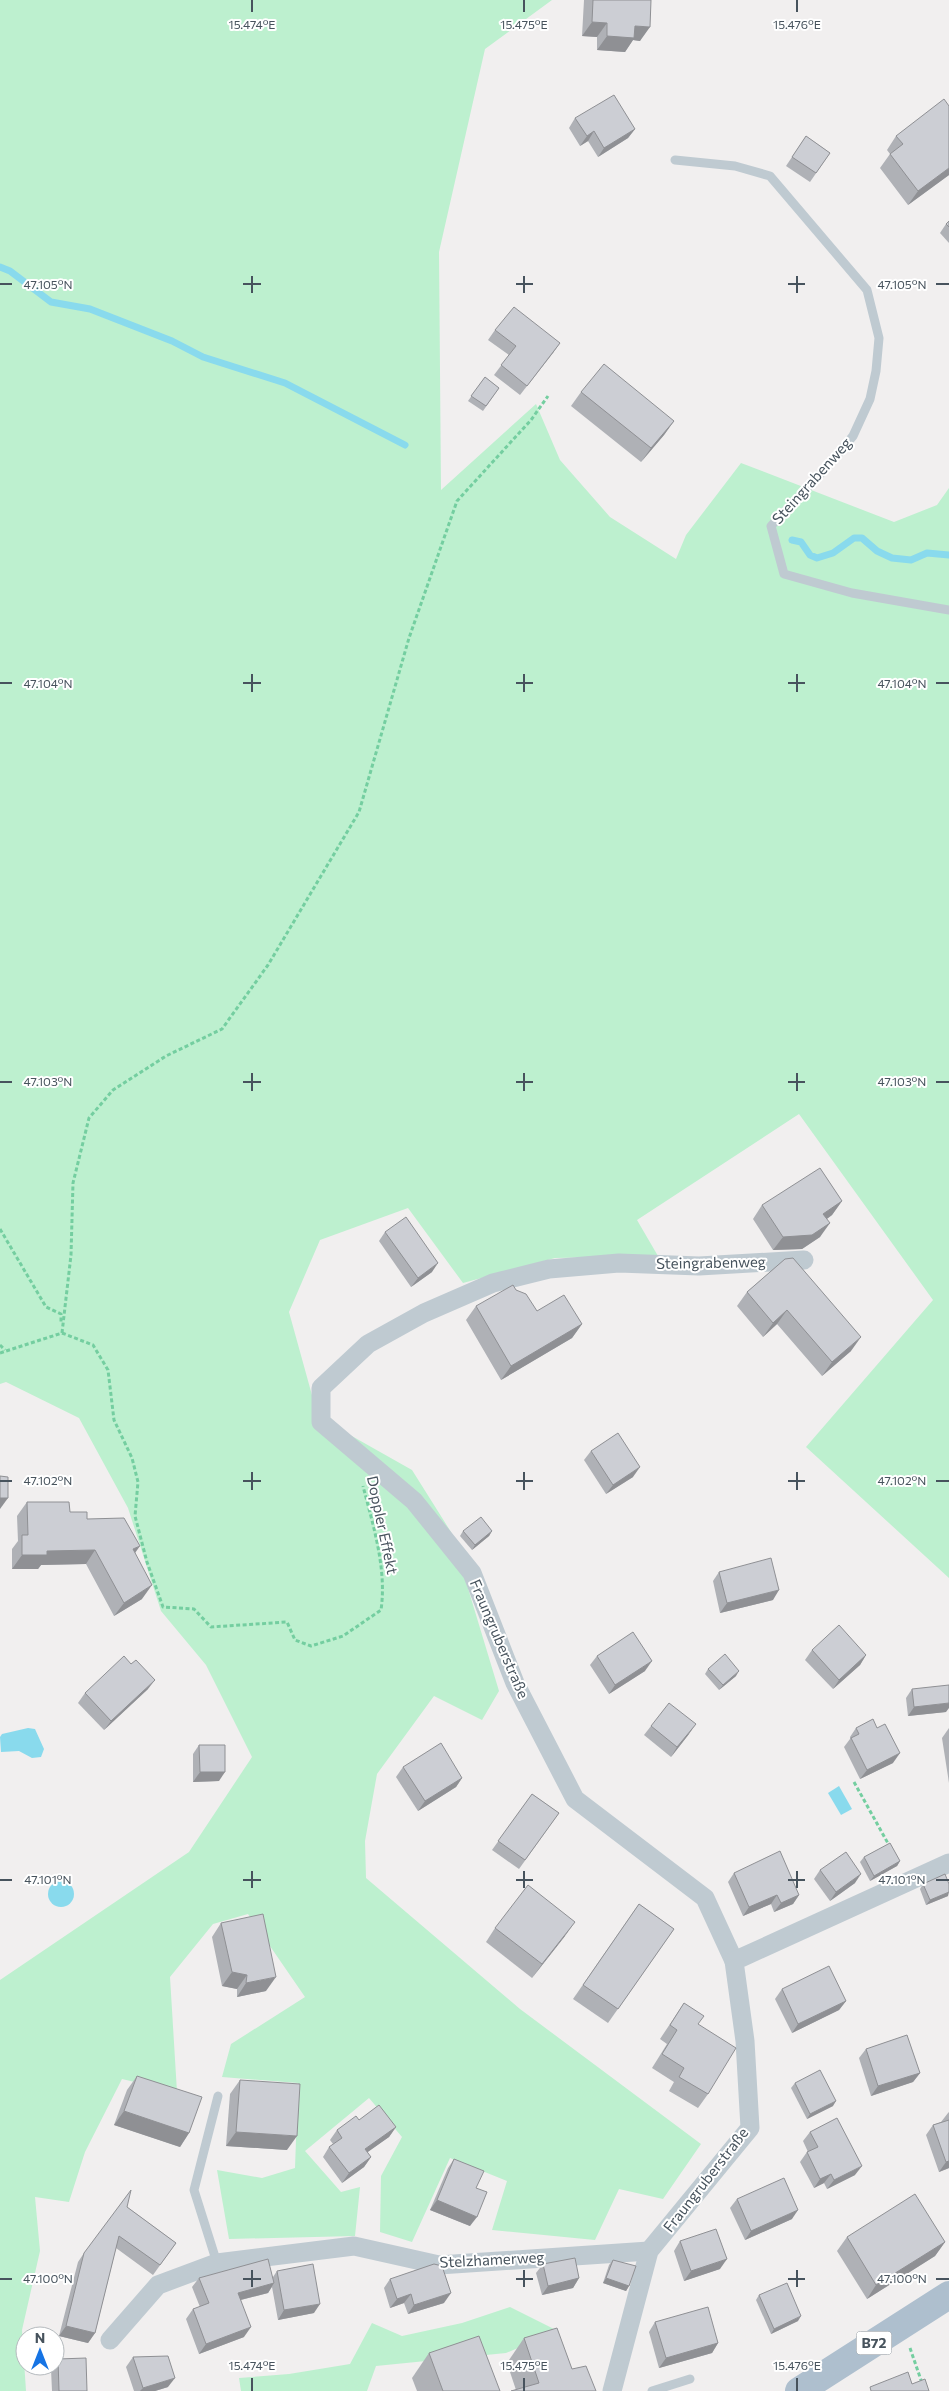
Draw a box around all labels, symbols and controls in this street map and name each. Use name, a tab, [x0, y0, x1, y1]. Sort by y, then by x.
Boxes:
text: 15.474°E	[229, 17, 276, 31]
text: 15.475°E	[500, 17, 548, 31]
text: 15.476°E	[773, 17, 821, 31]
text: 47.105°N	[24, 277, 72, 291]
text: 47.105°N	[878, 277, 926, 291]
street label: Steingrabenweg	[768, 433, 855, 527]
text: 47.104°N	[23, 676, 73, 690]
text: 47.104°N	[877, 676, 927, 690]
text: 47.103°N	[24, 1074, 72, 1088]
text: 47.103°N	[878, 1074, 926, 1088]
street label: Steingrabenweg	[656, 1252, 766, 1272]
text: 47.102°N	[24, 1473, 72, 1487]
text: 47.102°N	[878, 1473, 926, 1487]
street label: Doppler Effekt	[364, 1474, 402, 1576]
street label: Fraungruberstraße	[467, 1576, 533, 1701]
text: 47.101°N	[24, 1872, 72, 1886]
text: 47.101°N	[878, 1872, 926, 1886]
street label: Fraungruberstraße	[659, 2123, 752, 2235]
street label: Stelzhamerweg	[439, 2247, 545, 2271]
text: 47.100°N	[23, 2271, 73, 2285]
text: 47.100°N	[877, 2271, 927, 2285]
north arrow	[15, 2326, 65, 2376]
text: N	[35, 2329, 45, 2346]
road number: B72	[856, 2332, 892, 2354]
text: 15.474°E	[229, 2358, 276, 2372]
text: 15.475°E	[500, 2358, 548, 2372]
text: 15.476°E	[773, 2358, 821, 2372]

